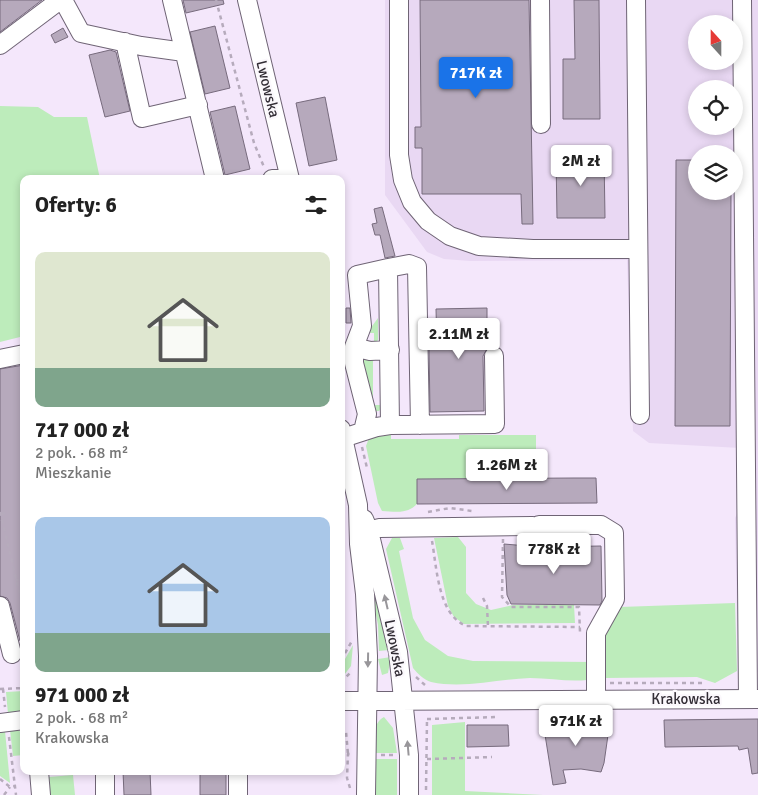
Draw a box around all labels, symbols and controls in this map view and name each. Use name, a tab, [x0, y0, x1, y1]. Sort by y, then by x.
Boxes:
north arrow	[688, 15, 742, 70]
map controls	[688, 15, 743, 200]
pin: 717K zł	[430, 56, 522, 99]
street label: Lwowska	[252, 59, 284, 119]
text: 717K zł	[450, 63, 502, 83]
button: locate	[688, 80, 743, 135]
pin: 2M zł	[546, 144, 616, 187]
button: layers	[688, 145, 743, 200]
text: 2M zł	[562, 151, 600, 171]
icon: filters	[302, 191, 330, 219]
text: Oferty: 6	[35, 192, 117, 218]
icon: home	[138, 285, 228, 375]
pin: 2.11M zł	[407, 318, 511, 360]
text: 2.11M zł	[429, 324, 489, 344]
text: 717 000 zł	[35, 417, 129, 443]
text: 2 pok. · 68 m²	[35, 443, 128, 463]
pin: 1.26M zł	[455, 448, 559, 491]
text: 1.26M zł	[477, 455, 537, 475]
text: Mieszkanie	[35, 463, 112, 483]
pin: 778K zł	[508, 532, 600, 575]
text: 778K zł	[528, 539, 580, 559]
icon: home	[138, 550, 228, 640]
one-way arrow	[382, 594, 390, 609]
street label: Lwowska	[381, 618, 409, 678]
one-way arrow	[364, 652, 372, 668]
text: 971 000 zł	[35, 682, 129, 708]
street label: Krakowska	[651, 690, 721, 708]
pin: 971K zł	[530, 704, 622, 747]
text: 2 pok. · 68 m²	[35, 708, 128, 728]
text: 971K zł	[550, 711, 602, 731]
text: Krakowska	[35, 728, 109, 748]
one-way arrow	[404, 740, 412, 756]

